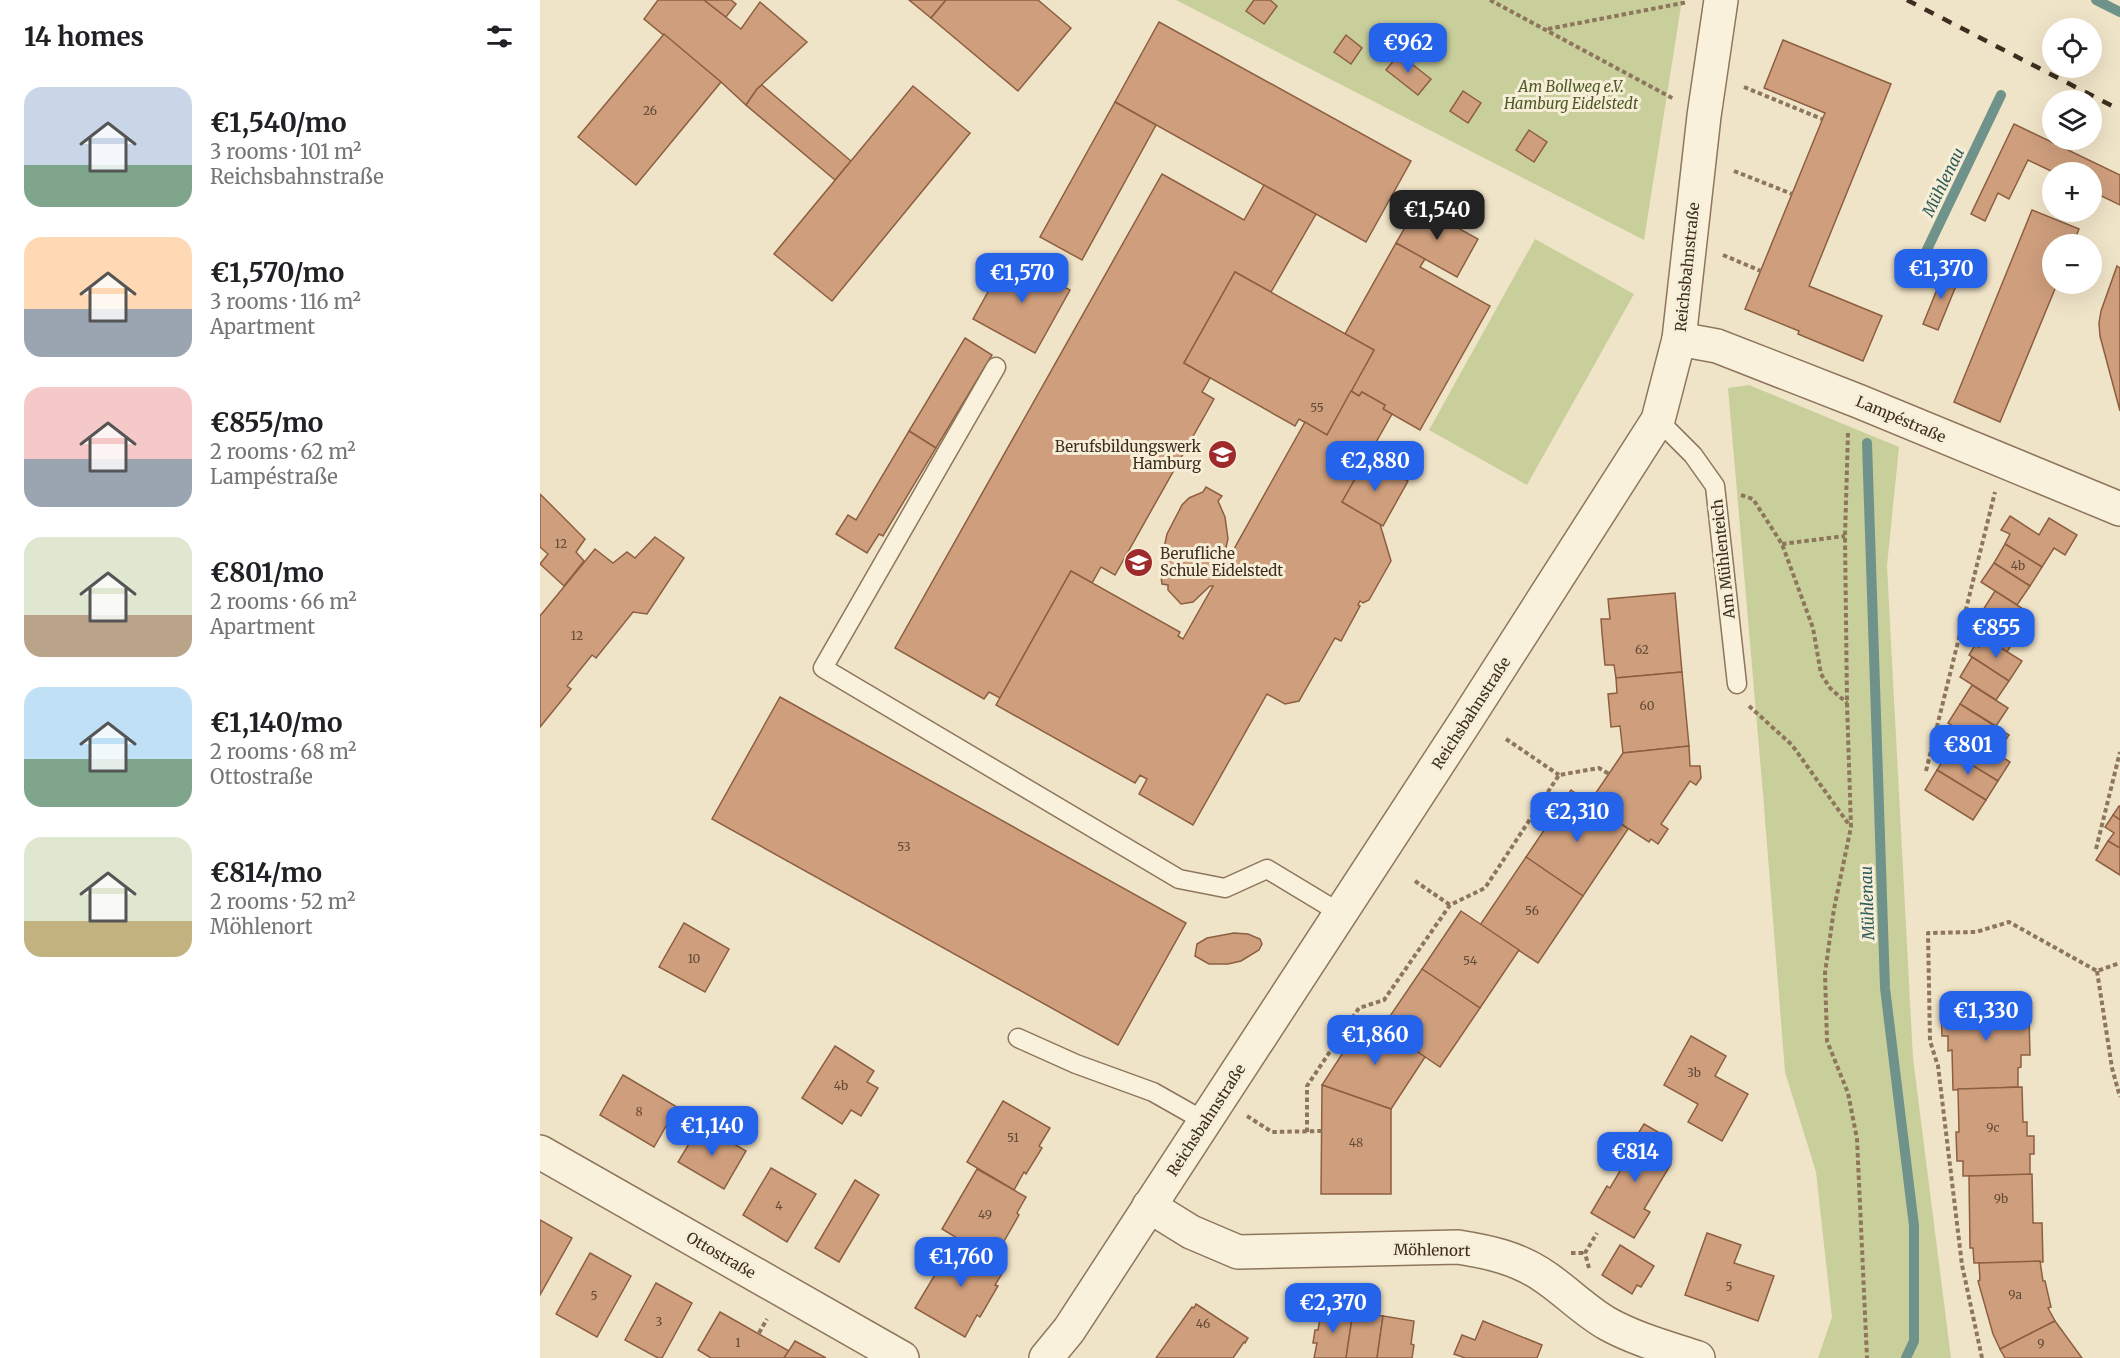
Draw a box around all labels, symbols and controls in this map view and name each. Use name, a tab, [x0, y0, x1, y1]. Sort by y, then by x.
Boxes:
map controls	[2042, 18, 2102, 294]
button: locate	[2042, 18, 2102, 78]
text: 14 homes	[24, 20, 144, 53]
icon: filters	[483, 20, 516, 53]
pin: €962	[1372, 23, 1444, 74]
text: €962	[1383, 30, 1433, 55]
park label: Am Bollweg e.V. Hamburg Eidelstedt	[1503, 77, 1639, 113]
button: layers	[2042, 90, 2102, 150]
house number: 26	[643, 103, 657, 118]
text: €1,540/mo	[210, 106, 346, 139]
icon: home	[72, 111, 144, 183]
text: 3 rooms · 101 m²	[210, 139, 361, 164]
water label: Mühlenau	[1917, 144, 1968, 221]
button: +	[2042, 162, 2102, 222]
text: Reichsbahnstraße	[210, 164, 384, 189]
pin: €1,540	[1388, 190, 1486, 241]
text: €1,540	[1404, 197, 1470, 222]
street label: Reichsbahnstraße	[1671, 201, 1703, 333]
button: −	[2042, 234, 2102, 294]
pin: €1,370	[1892, 249, 1990, 300]
pin: €1,570	[973, 253, 1071, 304]
text: €1,570/mo	[210, 256, 344, 289]
text: €1,370	[1908, 256, 1974, 281]
text: €1,570	[989, 260, 1055, 285]
icon: home	[72, 261, 144, 333]
text: 3 rooms · 116 m²	[210, 289, 361, 314]
text: Apartment	[210, 314, 315, 339]
street label: Lampéstraße	[1853, 392, 1949, 447]
house number: 55	[1310, 400, 1324, 415]
text: €855/mo	[210, 406, 323, 439]
icon: home	[72, 411, 144, 483]
place label: Berufsbildungswerk Hamburg	[1055, 437, 1201, 473]
text: 2 rooms · 62 m²	[210, 439, 356, 464]
school or university icon: Berufsbildungswerk Hamburg	[1206, 439, 1238, 471]
pin: €2,880	[1326, 441, 1424, 492]
text: €2,880	[1340, 448, 1410, 473]
text: Lampéstraße	[210, 464, 338, 489]
street label: Am Mühlenteich	[1707, 498, 1739, 621]
house number: 12	[555, 536, 567, 551]
place label: Berufliche Schule Eidelstedt	[1160, 544, 1283, 580]
school or university icon: Berufliche Schule Eidelstedt	[1123, 546, 1155, 578]
text: €801/mo	[210, 556, 324, 589]
house number: 4b	[2011, 558, 2025, 573]
icon: home	[72, 561, 144, 633]
text: 2 rooms · 66 m²	[210, 589, 357, 614]
pin: €855	[1960, 608, 2032, 659]
text: Apartment	[210, 614, 315, 639]
text: €855	[1972, 615, 2020, 640]
house number: 12	[571, 628, 583, 643]
house number: 62	[1635, 642, 1649, 657]
street label: Reichsbahnstraße	[1428, 653, 1515, 773]
house number: 60	[1640, 698, 1655, 713]
text: €1,140/mo	[210, 706, 342, 739]
icon: home	[72, 711, 144, 783]
pin: €801	[1932, 725, 2004, 776]
text: €801	[1944, 732, 1992, 757]
text: 2 rooms · 68 m²	[210, 739, 357, 764]
text: Ottostraße	[210, 764, 313, 789]
pin: €2,310	[1528, 792, 1626, 843]
text: €2,310	[1544, 799, 1610, 824]
house number: 53	[897, 839, 911, 854]
text: €814/mo	[210, 856, 322, 889]
icon: home	[72, 861, 144, 933]
water label: Mühlenau	[1856, 865, 1878, 942]
text: 2 rooms · 52 m²	[210, 889, 355, 914]
house number: 56	[1525, 903, 1539, 918]
text: Möhlenort	[210, 914, 313, 939]
house number: 10	[688, 951, 701, 966]
house number: 54	[1463, 953, 1478, 968]
pin: €1,330	[1937, 991, 2035, 1042]
text: €1,330	[1953, 998, 2019, 1023]
pin: €1,860	[1326, 1015, 1424, 1066]
text: €1,860	[1341, 1022, 1409, 1047]
street label: Reichsbahnstraße	[1163, 1060, 1250, 1180]
house number: 3b	[1687, 1065, 1701, 1080]
house number: 4b	[834, 1078, 848, 1093]
house number: 8	[635, 1104, 643, 1119]
pin: €1,140	[663, 1106, 761, 1157]
text: €1,140	[680, 1113, 744, 1138]
house number: 9c	[1986, 1120, 2000, 1135]
house number: 51	[1007, 1130, 1019, 1145]
pin: €814	[1599, 1132, 1671, 1183]
house number: 48	[1349, 1135, 1363, 1150]
text: €814	[1611, 1139, 1659, 1164]
house number: 9b	[1994, 1191, 2008, 1206]
house number: 4	[775, 1198, 783, 1213]
house number: 49	[978, 1207, 992, 1222]
street label: Ottostraße	[683, 1228, 759, 1283]
pin: €1,760	[912, 1237, 1010, 1288]
street label: Möhlenort	[1393, 1240, 1471, 1260]
text: €1,760	[929, 1244, 993, 1269]
house number: 5	[1725, 1279, 1733, 1294]
pin: €2,370	[1284, 1283, 1382, 1334]
house number: 9a	[2008, 1287, 2022, 1302]
house number: 5	[590, 1288, 598, 1303]
text: €2,370	[1299, 1290, 1367, 1315]
house number: 3	[656, 1314, 663, 1329]
house number: 46	[1196, 1316, 1210, 1331]
house number: 1	[735, 1335, 741, 1350]
house number: 9	[2037, 1336, 2045, 1351]

